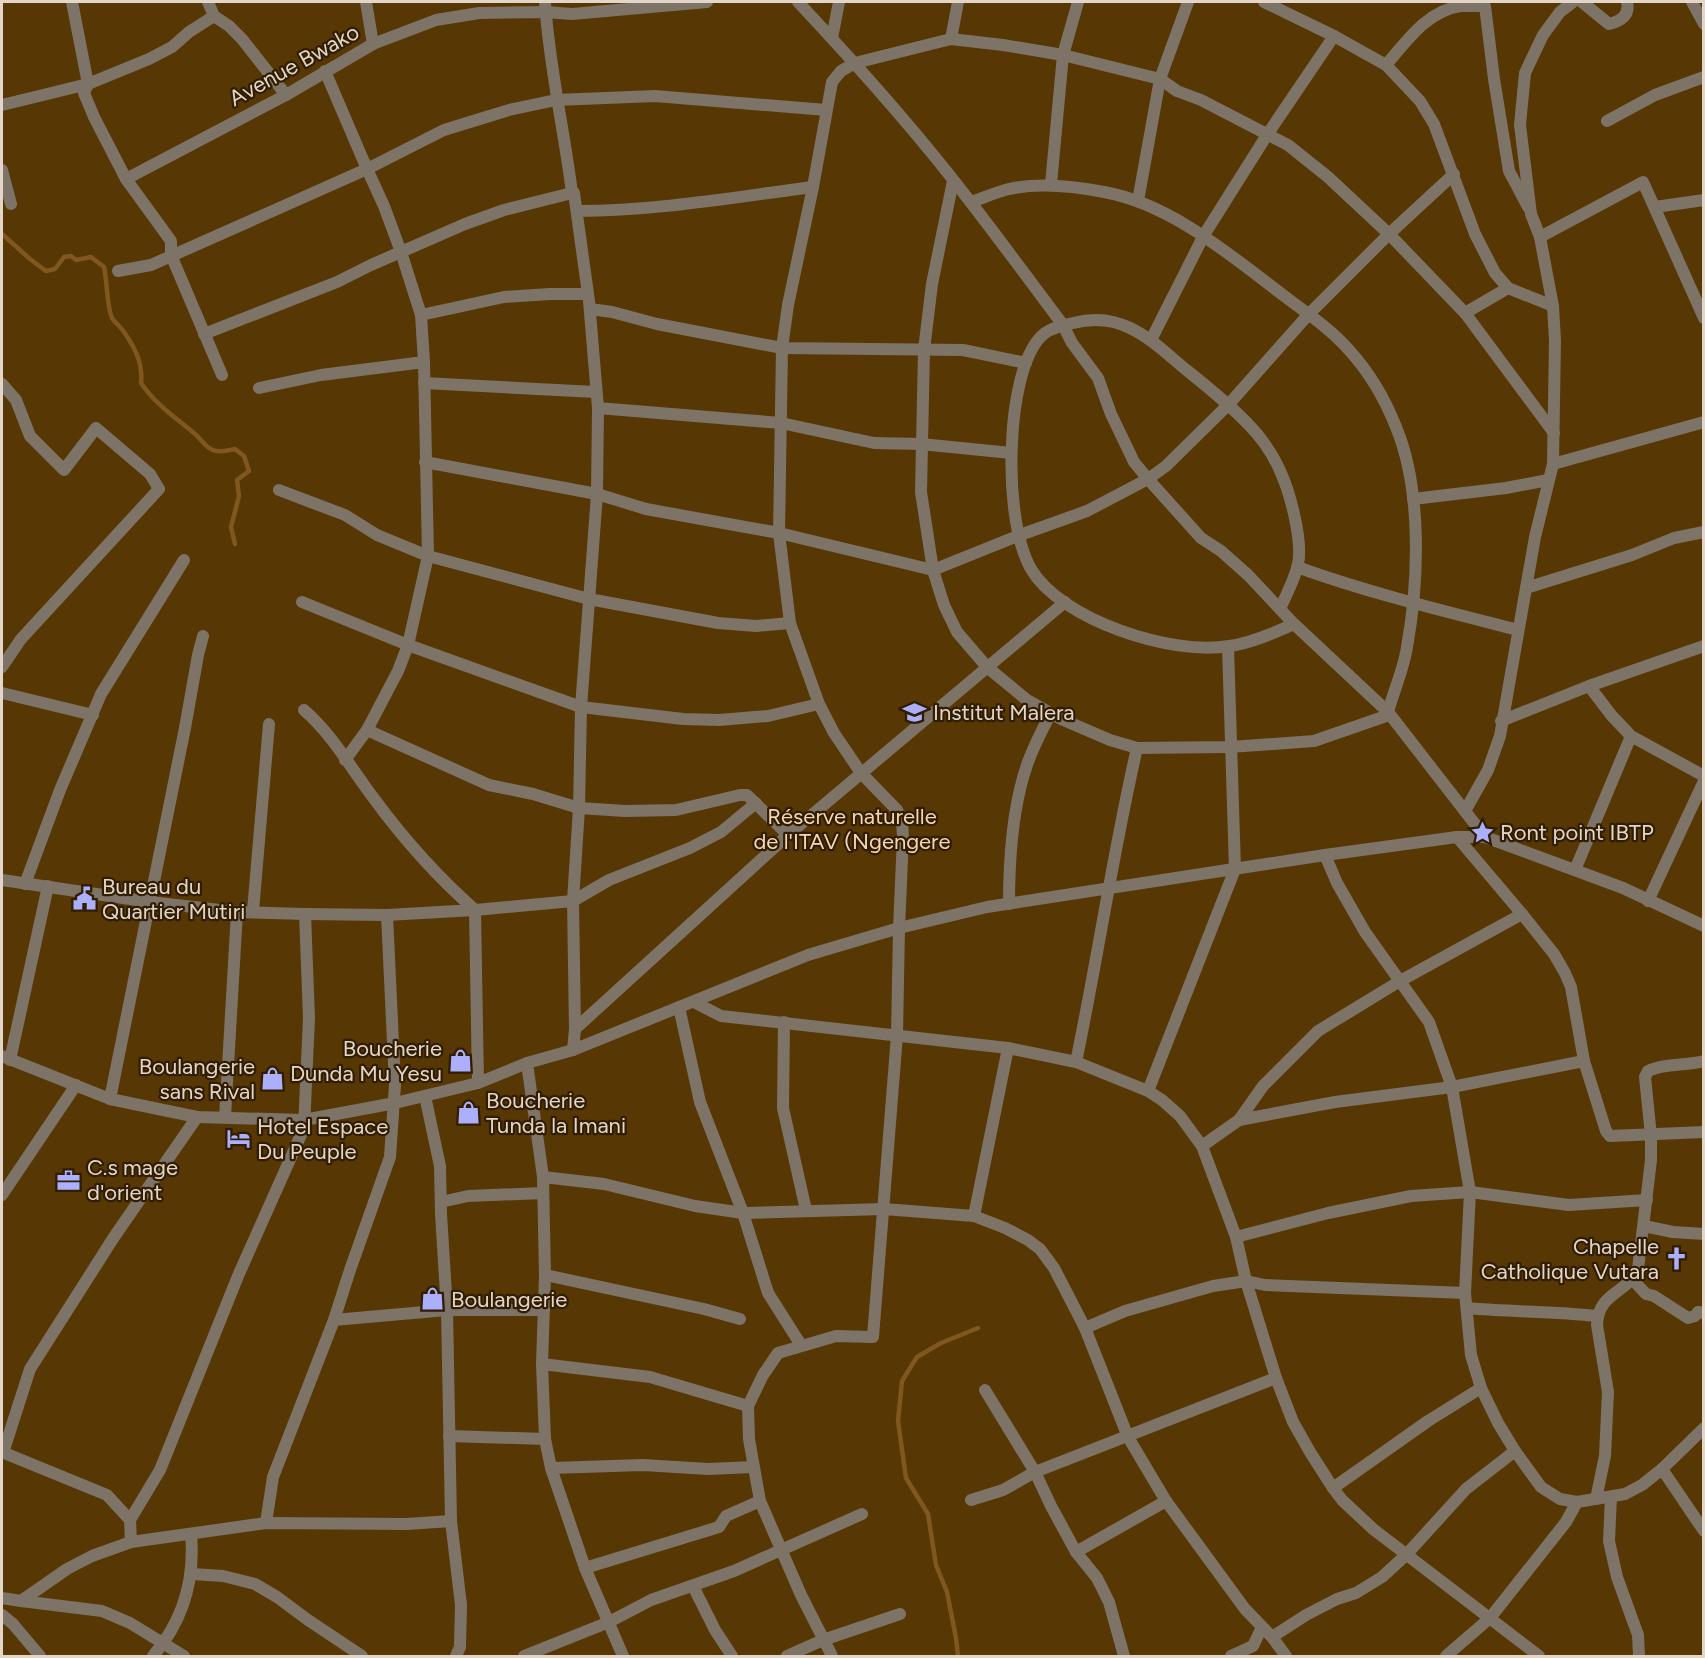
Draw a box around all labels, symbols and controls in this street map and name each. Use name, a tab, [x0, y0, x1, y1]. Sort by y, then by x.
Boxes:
street label: Avenue Bwako	[224, 18, 364, 112]
school or university icon: Institut Malera	[902, 699, 928, 725]
place label: Institut Malera	[933, 699, 1075, 726]
park label: Réserve naturelle de l'ITAV (Ngengere	[753, 803, 951, 855]
place icon: Ront point IBTP	[1469, 819, 1495, 845]
place label: Ront point IBTP	[1500, 819, 1654, 846]
place label: Bureau du Quartier Mutiri	[102, 873, 245, 925]
public building icon: Bureau du Quartier Mutiri	[71, 886, 97, 912]
place label: Boucherie Dunda Mu Yesu	[290, 1035, 442, 1087]
shop icon: Boucherie Dunda Mu Yesu	[447, 1048, 473, 1074]
place label: Boulangerie sans Rival	[139, 1053, 255, 1105]
shop icon: Boulangerie sans Rival	[260, 1066, 286, 1092]
place label: Boucherie Tunda la Imani	[486, 1087, 626, 1139]
shop icon: Boucherie Tunda la Imani	[455, 1100, 481, 1126]
place label: Hotel Espace Du Peuple	[257, 1113, 388, 1165]
hotel icon: Hotel Espace Du Peuple	[226, 1126, 252, 1152]
place label: C.s mage d'orient	[87, 1154, 178, 1206]
office icon: C.s mage d'orient	[56, 1167, 82, 1193]
place label: Chapelle Catholique Vutara	[1481, 1233, 1659, 1285]
church icon: Chapelle Catholique Vutara	[1664, 1246, 1690, 1272]
shop icon: Boulangerie	[420, 1286, 446, 1312]
place label: Boulangerie	[451, 1286, 567, 1313]

